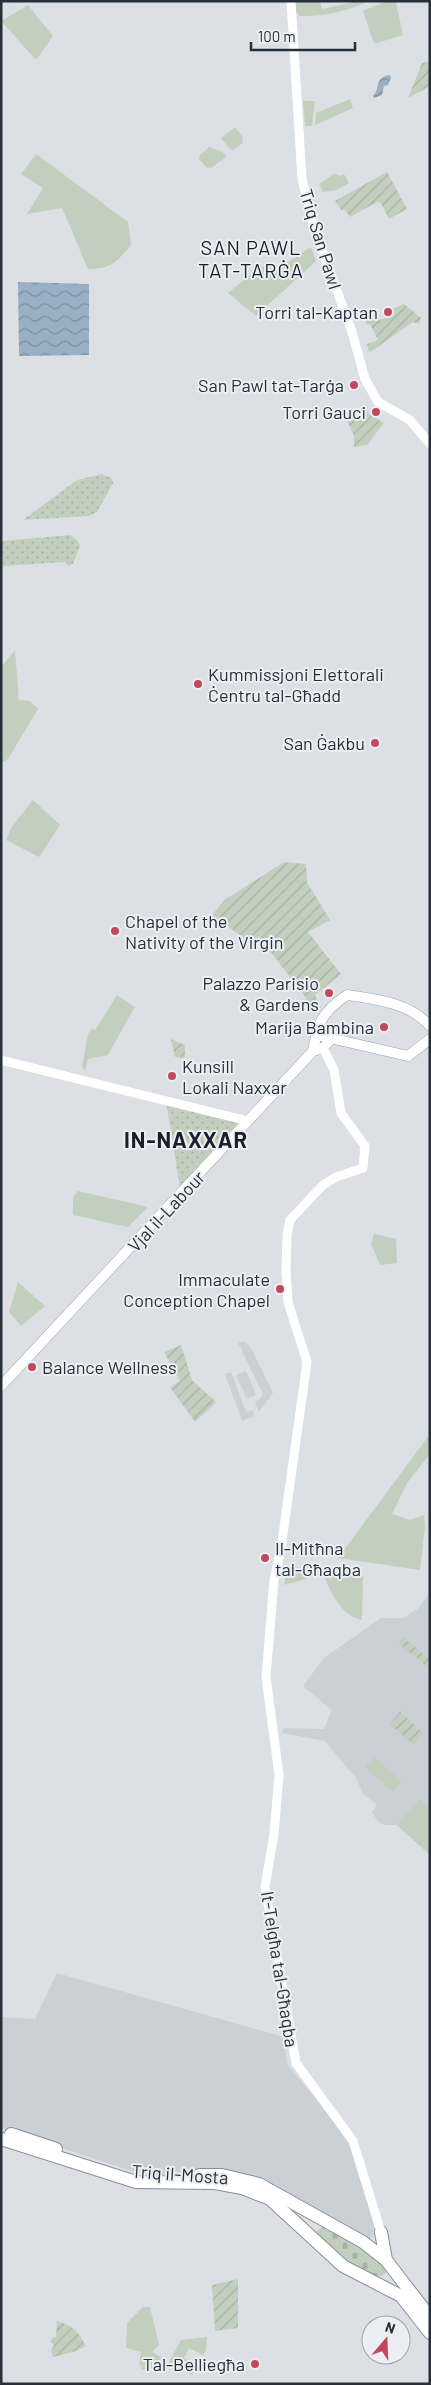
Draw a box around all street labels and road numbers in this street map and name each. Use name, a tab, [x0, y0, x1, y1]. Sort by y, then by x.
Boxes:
street label: Triq San Pawl	[295, 186, 347, 292]
street label: Vjal il-Labour	[123, 1166, 209, 1256]
street label: It-Telgħa tal-Għaqba	[257, 1889, 303, 2049]
street label: Triq il-Mosta	[131, 2160, 229, 2188]

